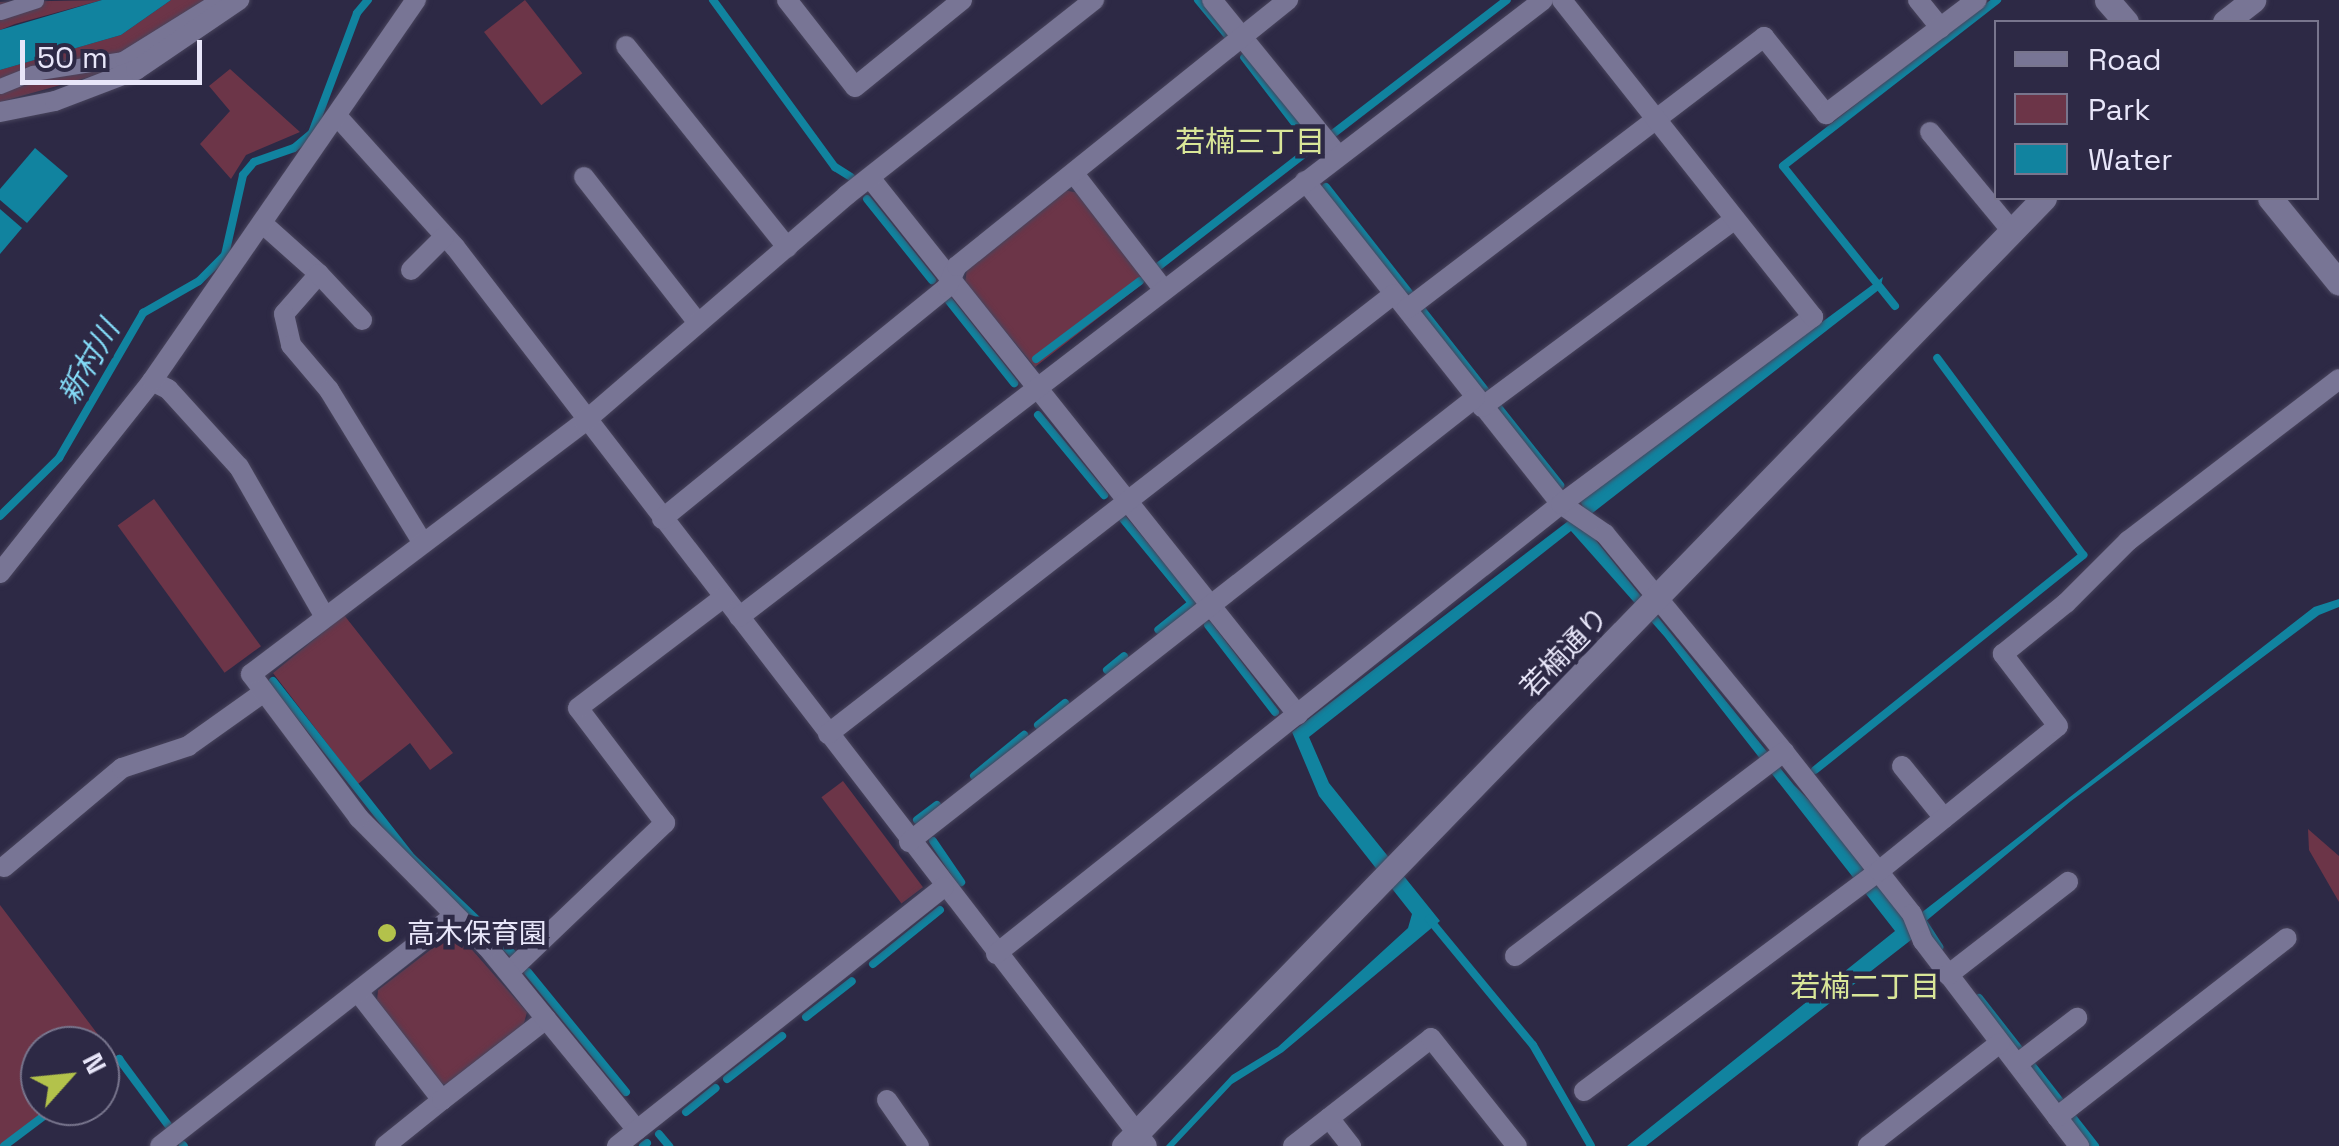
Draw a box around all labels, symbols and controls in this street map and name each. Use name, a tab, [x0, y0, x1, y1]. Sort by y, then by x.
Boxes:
scale bar	[25, 20, 208, 82]
legend	[1994, 20, 2319, 200]
text: 50 m	[37, 38, 108, 77]
text: Road	[2088, 40, 2162, 79]
text: Park	[2088, 90, 2150, 129]
district label: 若楠三丁目	[1175, 124, 1325, 160]
text: Water	[2088, 140, 2173, 179]
water label: 新村川	[51, 314, 127, 410]
street label: 若楠通り	[1513, 600, 1615, 704]
place label: 高木保育園	[407, 916, 547, 950]
marker: 高木保育園	[376, 922, 398, 944]
district label: 若楠二丁目	[1790, 969, 1940, 1005]
north arrow	[20, 1026, 120, 1126]
text: N	[75, 1047, 115, 1080]

